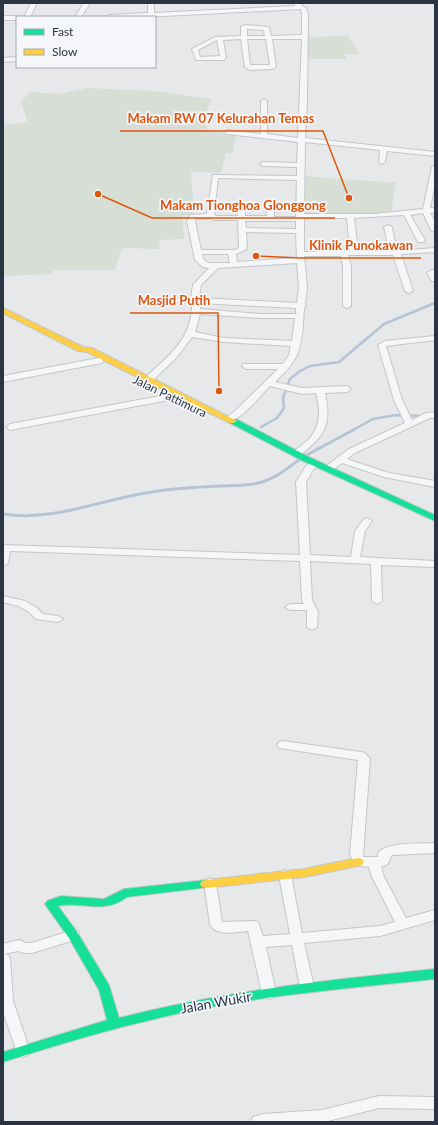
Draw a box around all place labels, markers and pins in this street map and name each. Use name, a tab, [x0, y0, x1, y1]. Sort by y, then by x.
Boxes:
callout: Makam RW 07 Kelurahan Temas	[120, 106, 323, 131]
callout: Makam Tionghoa Glonggong	[152, 193, 335, 218]
callout: Klinik Punokawan	[301, 233, 421, 258]
callout: Masjid Putih	[130, 288, 218, 313]

